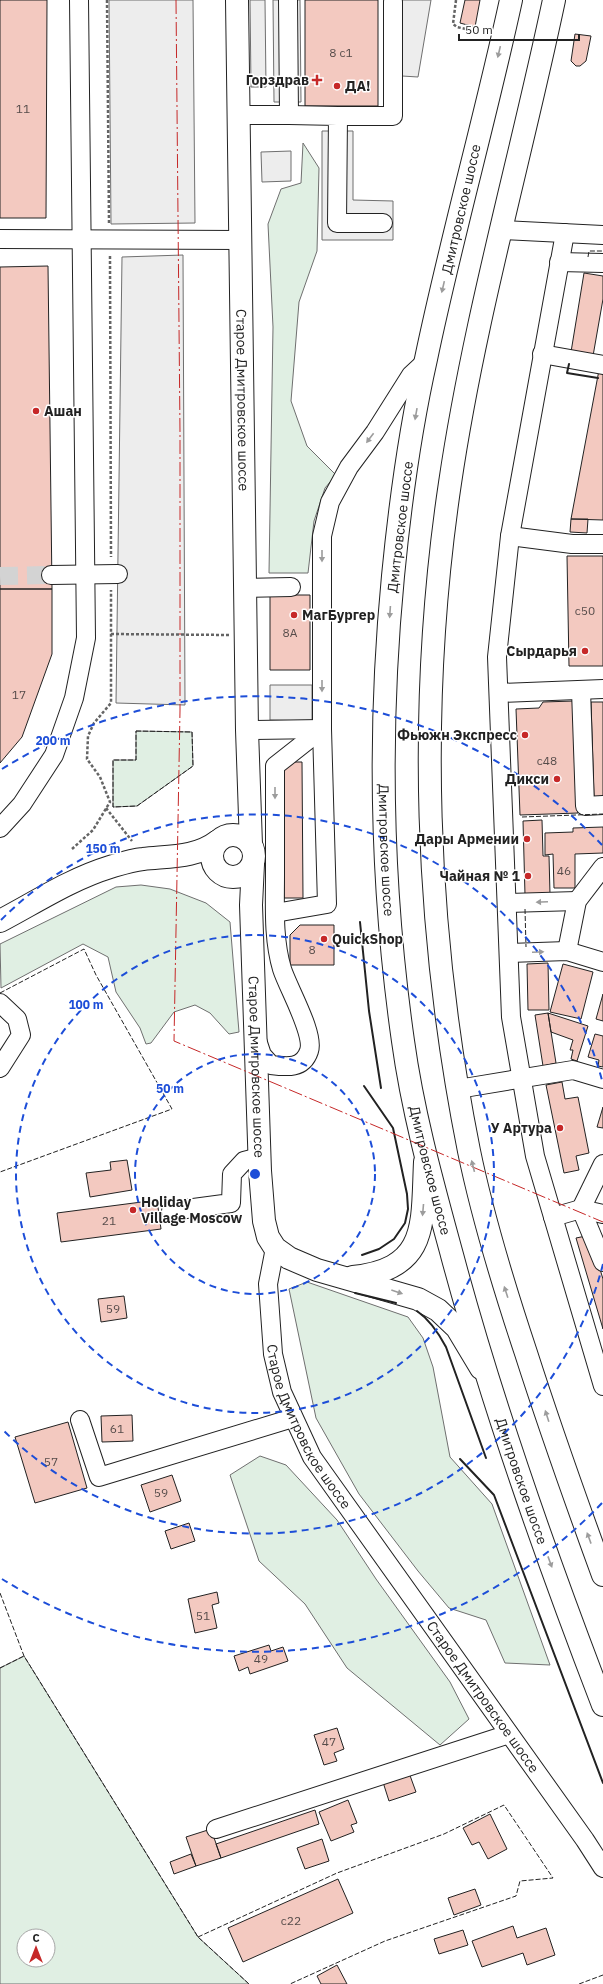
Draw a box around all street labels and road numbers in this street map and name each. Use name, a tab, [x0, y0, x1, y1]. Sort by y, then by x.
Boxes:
street label: Дмитровское шоссе	[437, 142, 485, 276]
street label: Старое Дмитровское шоссе	[232, 309, 253, 491]
street label: Дмитровское шоссе	[383, 460, 417, 594]
street label: Дмитровское шоссе	[375, 784, 398, 917]
street label: Старое Дмитровское шоссе	[244, 976, 269, 1159]
street label: Дмитровское шоссе	[406, 1104, 455, 1237]
street label: Старое Дмитровское шоссе	[263, 1343, 355, 1513]
street label: Дмитровское шоссе	[492, 1415, 552, 1547]
street label: Старое Дмитровское шоссе	[423, 1617, 543, 1776]

